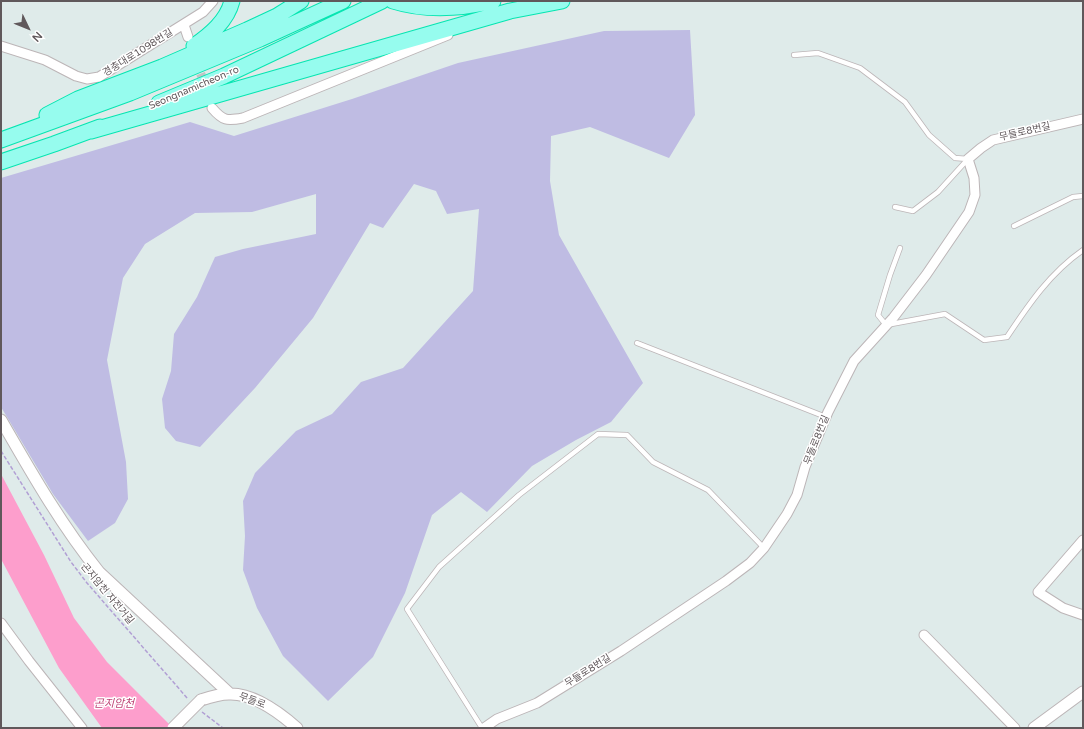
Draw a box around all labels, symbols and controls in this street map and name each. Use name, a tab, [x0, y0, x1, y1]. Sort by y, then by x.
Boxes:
north arrow	[8, 8, 48, 48]
street label: 경충대로1098번길	[101, 27, 175, 79]
text: N	[29, 29, 45, 44]
street label: Seongnamicheon-ro	[147, 64, 241, 112]
street label: 무들로8번길	[998, 120, 1052, 144]
street label: 무들로8번길	[802, 414, 832, 466]
street label: 곤지암천 자전거길	[78, 561, 136, 627]
street label: 무들로8번길	[563, 652, 613, 690]
street label: 무들로	[237, 691, 267, 711]
water label: 곤지암천	[94, 697, 134, 711]

